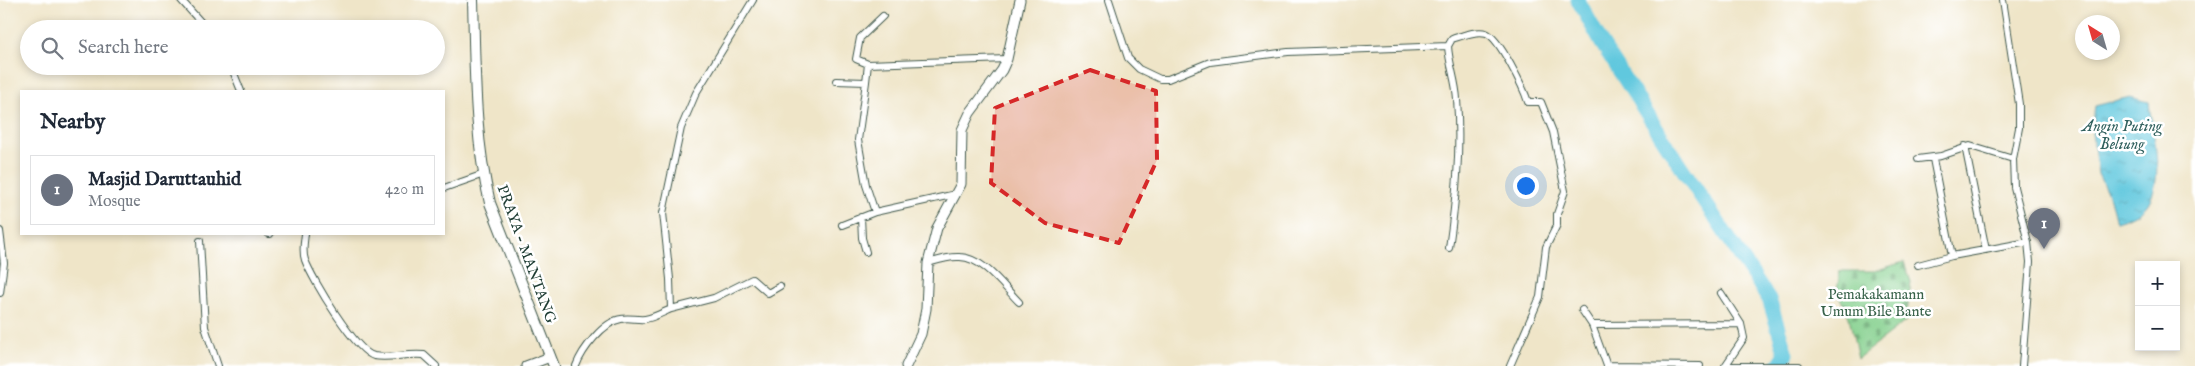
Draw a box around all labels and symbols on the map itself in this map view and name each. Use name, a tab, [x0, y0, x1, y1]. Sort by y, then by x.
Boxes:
north arrow	[2075, 15, 2120, 60]
water label: Angin Puting Beliung	[2080, 117, 2163, 155]
your location	[1513, 173, 1539, 199]
street label: PRAYA - MANTANG	[493, 182, 560, 326]
pin: 1	[2028, 208, 2060, 249]
park label: Pemakakamann Umum Bile Bante	[1821, 285, 1932, 321]

